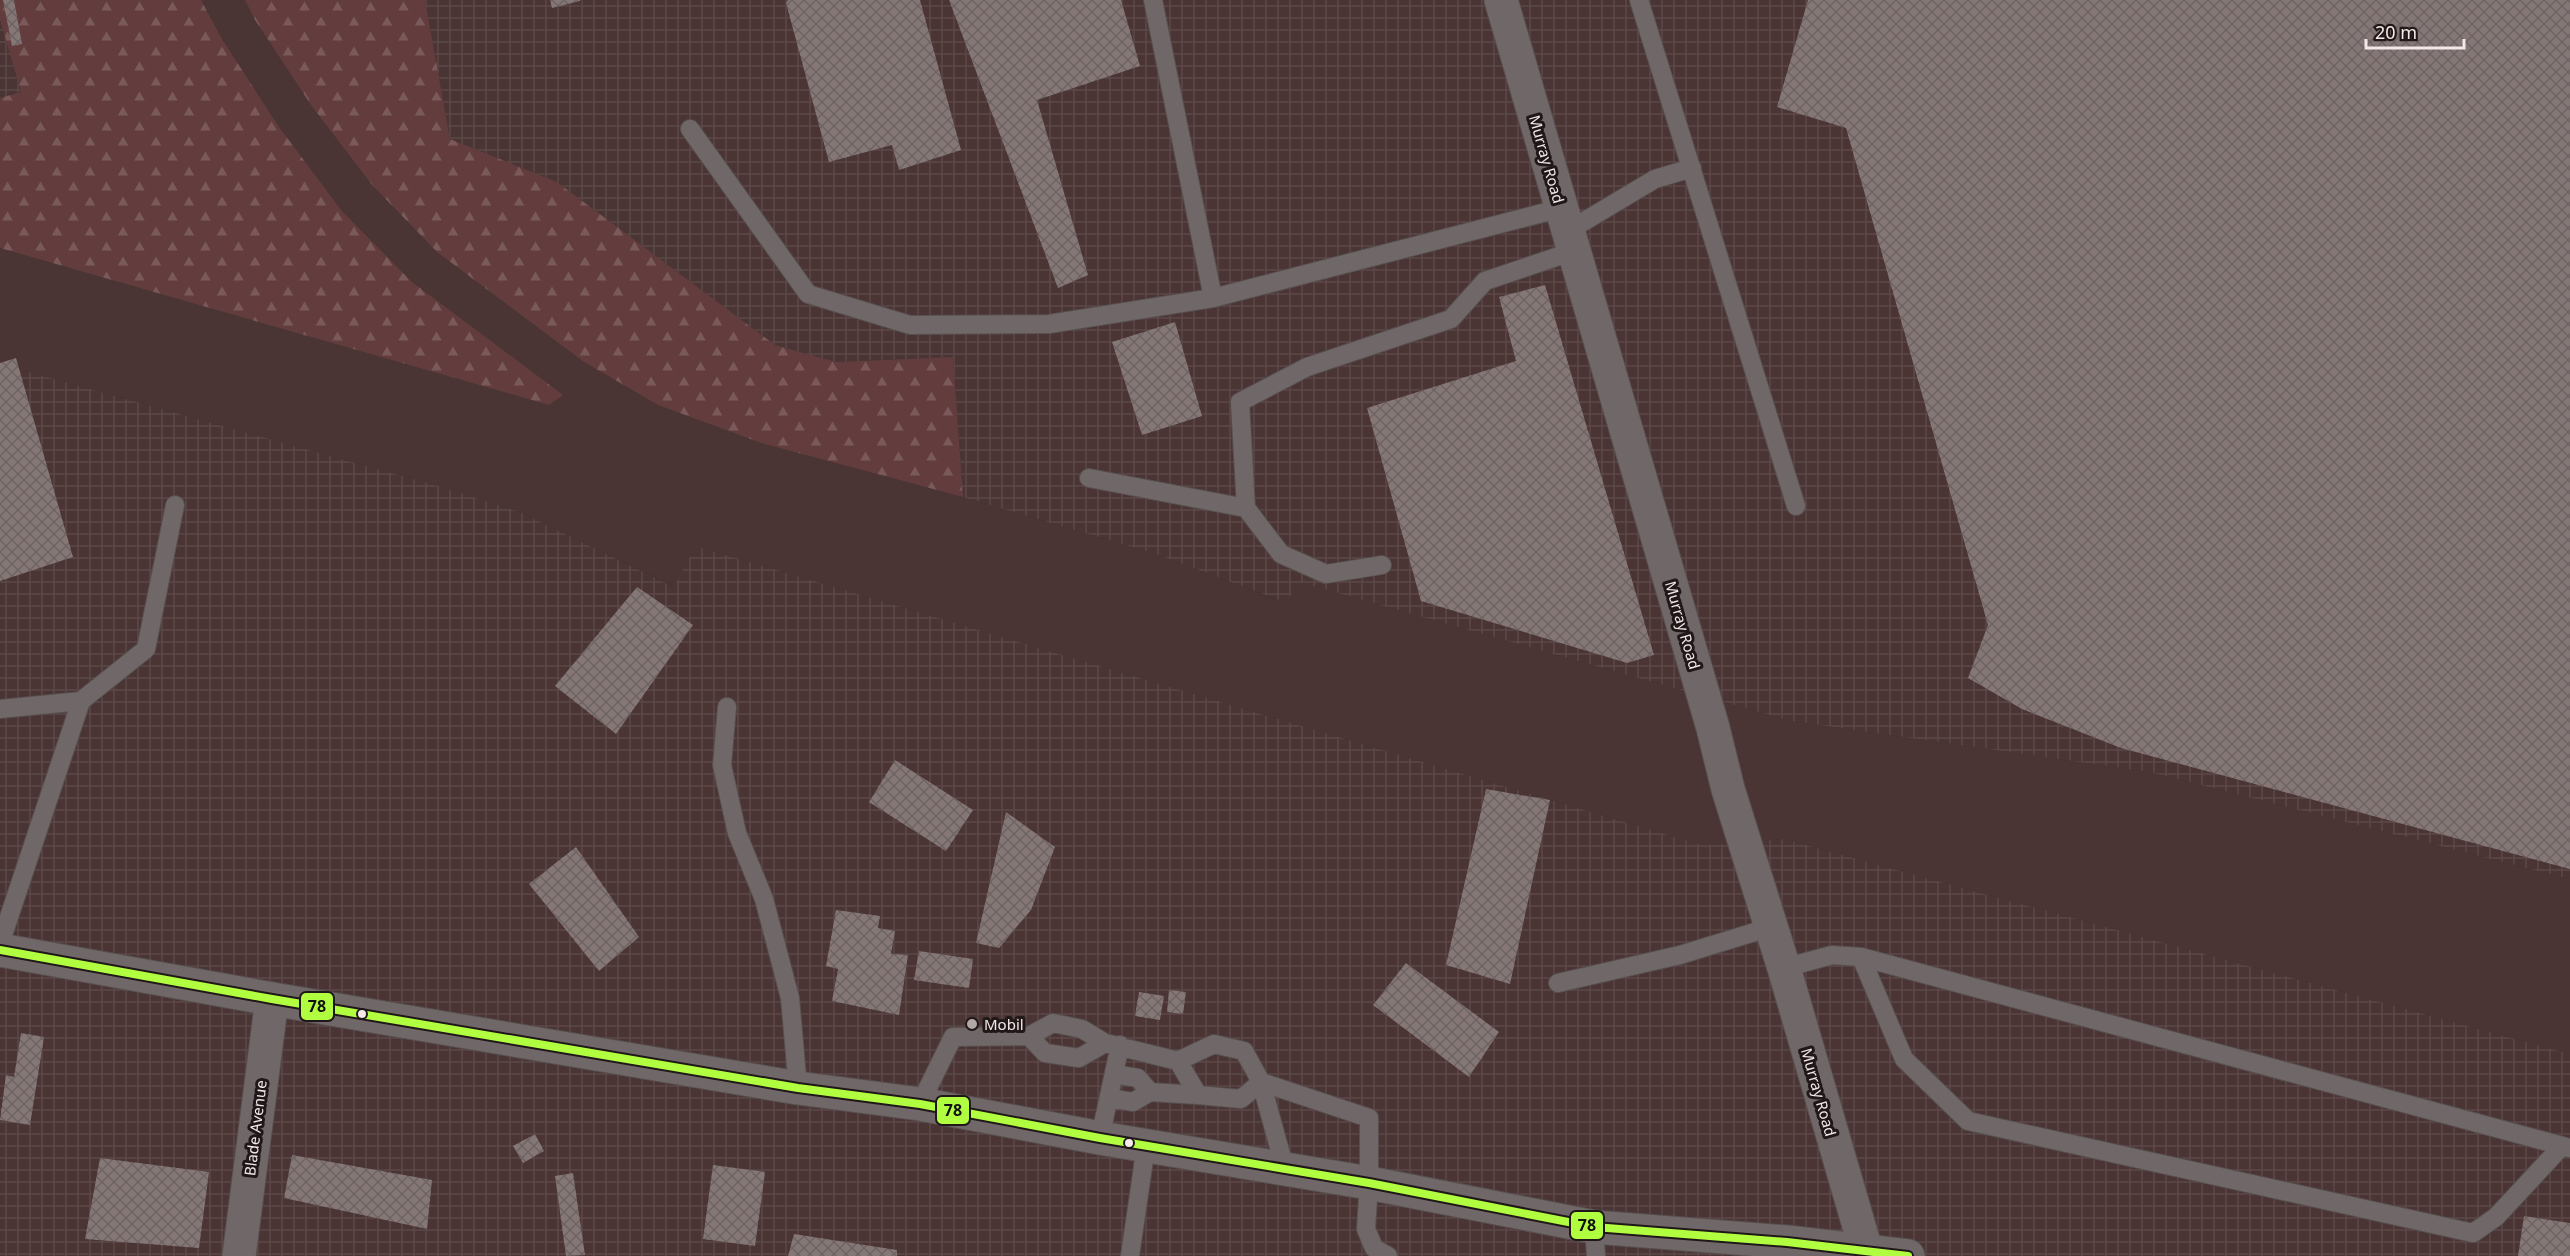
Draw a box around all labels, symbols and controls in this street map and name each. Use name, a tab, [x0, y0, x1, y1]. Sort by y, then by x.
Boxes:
scale bar	[2366, 12, 2464, 50]
text: 20 m	[2375, 20, 2417, 44]
street label: Murray Road	[1525, 113, 1569, 205]
street label: Murray Road	[1661, 579, 1705, 671]
line badge: 78	[300, 992, 334, 1021]
text: 78	[308, 995, 326, 1017]
unlabelled marker	[356, 1008, 368, 1020]
place label: Mobil	[984, 1014, 1024, 1034]
marker: Mobil	[965, 1017, 979, 1031]
street label: Murray Road	[1797, 1046, 1841, 1138]
street label: Blade Avenue	[239, 1079, 271, 1177]
line badge: 78	[936, 1096, 970, 1125]
text: 78	[944, 1099, 962, 1121]
unlabelled marker	[1123, 1137, 1135, 1149]
line badge: 78	[1570, 1211, 1604, 1240]
text: 78	[1578, 1214, 1596, 1236]

